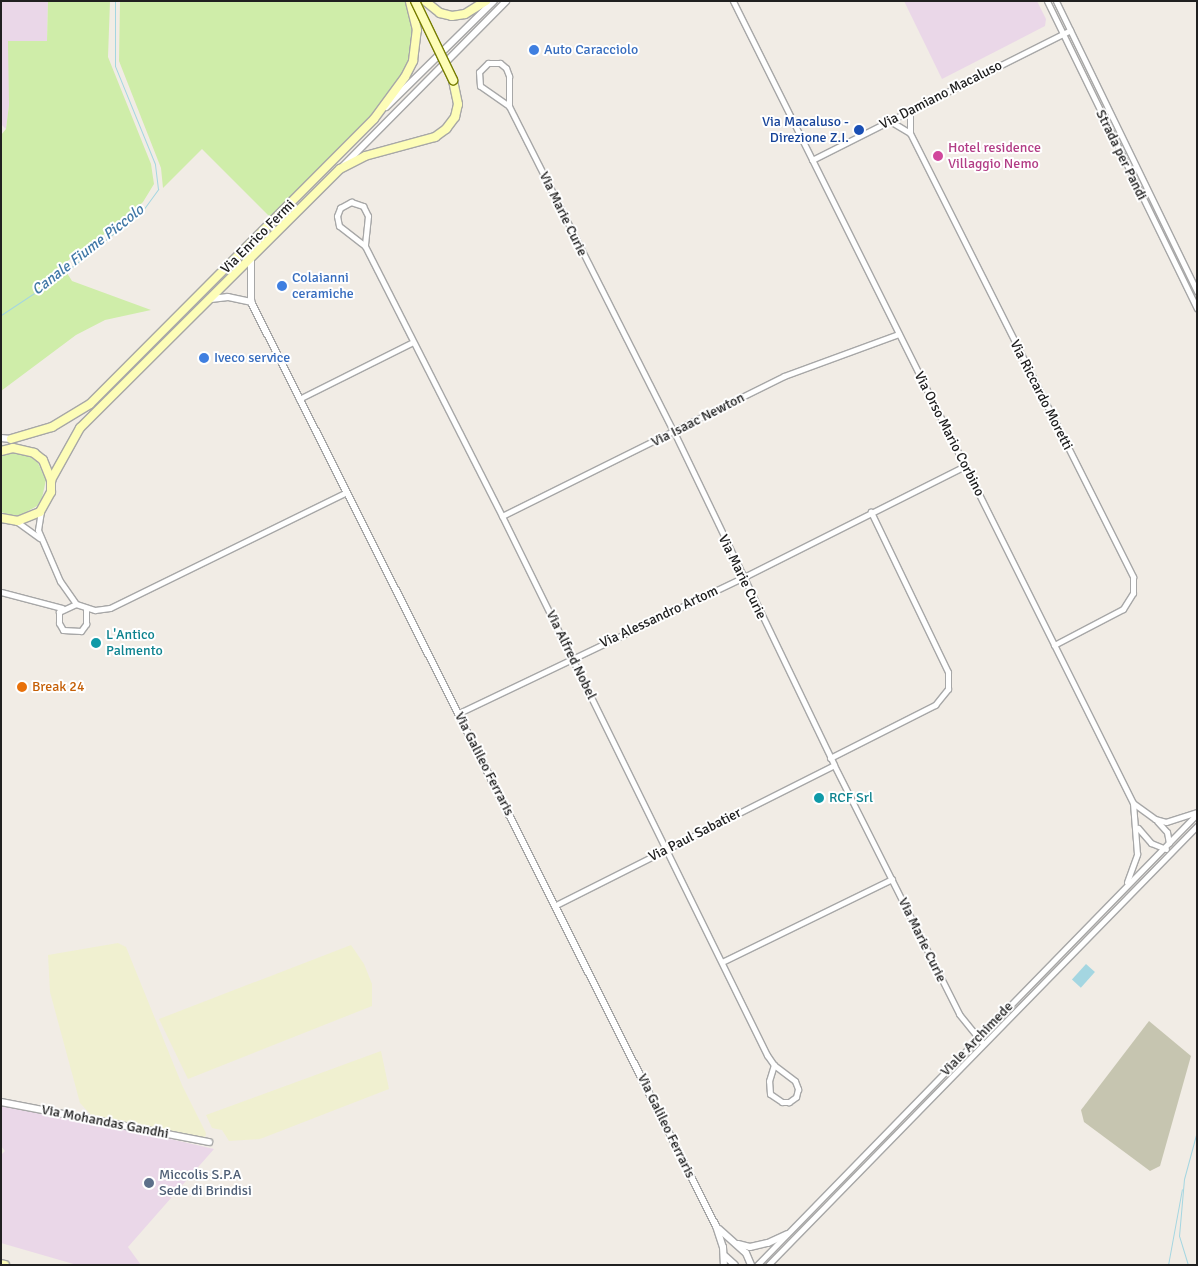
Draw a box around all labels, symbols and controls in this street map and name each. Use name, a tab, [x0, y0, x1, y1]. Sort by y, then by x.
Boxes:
place label: Auto Caracciolo	[544, 42, 638, 58]
marker: Auto Caracciolo	[528, 44, 540, 56]
street label: Via Damiano Macaluso	[877, 57, 1005, 133]
street label: Strada per Pandi	[1092, 107, 1150, 203]
place label: Via Macaluso - Direzione Z.I.	[762, 114, 849, 146]
marker: Via Macaluso - Direzione Z.I.	[853, 124, 865, 136]
place label: Hotel residence Villaggio Nemo	[948, 140, 1041, 172]
marker: Hotel residence Villaggio Nemo	[932, 150, 944, 162]
street label: Via Marie Curie	[535, 169, 591, 259]
street label: Via Enrico Fermi	[218, 197, 298, 277]
water label: Canale Fiume Piccolo	[29, 201, 147, 299]
place label: Colaianni ceramiche	[292, 270, 354, 302]
marker: Colaianni ceramiche	[276, 280, 288, 292]
street label: Via Riccardo Moretti	[1006, 337, 1076, 453]
place label: Iveco service	[214, 350, 290, 366]
marker: Iveco service	[198, 352, 210, 364]
street label: Via Orso Mario Corbino	[910, 369, 988, 499]
street label: Via Isaac Newton	[649, 389, 747, 451]
street label: Via Marie Curie	[714, 532, 770, 622]
street label: Via Alessandro Artom	[597, 582, 721, 652]
street label: Via Alfred Nobel	[542, 608, 600, 702]
place label: L'Antico Palmento	[106, 627, 163, 660]
marker: L'Antico Palmento	[90, 637, 102, 649]
place label: Break 24	[32, 679, 84, 695]
marker: Break 24	[16, 681, 28, 693]
street label: Via Galileo Ferraris	[451, 709, 517, 819]
place label: RCF Srl	[829, 790, 873, 806]
marker: RCF Srl	[813, 792, 825, 804]
street label: Via Paul Sabatier	[646, 804, 744, 866]
street label: Via Marie Curie	[894, 895, 950, 985]
street label: Viale Archimede	[937, 998, 1017, 1080]
street label: Via Galileo Ferraris	[634, 1071, 698, 1181]
street label: Via Mohandas Gandhi	[40, 1101, 170, 1143]
place label: Miccolis S.P.A Sede di Brindisi	[159, 1167, 252, 1200]
marker: Miccolis S.P.A Sede di Brindisi	[143, 1177, 155, 1189]

